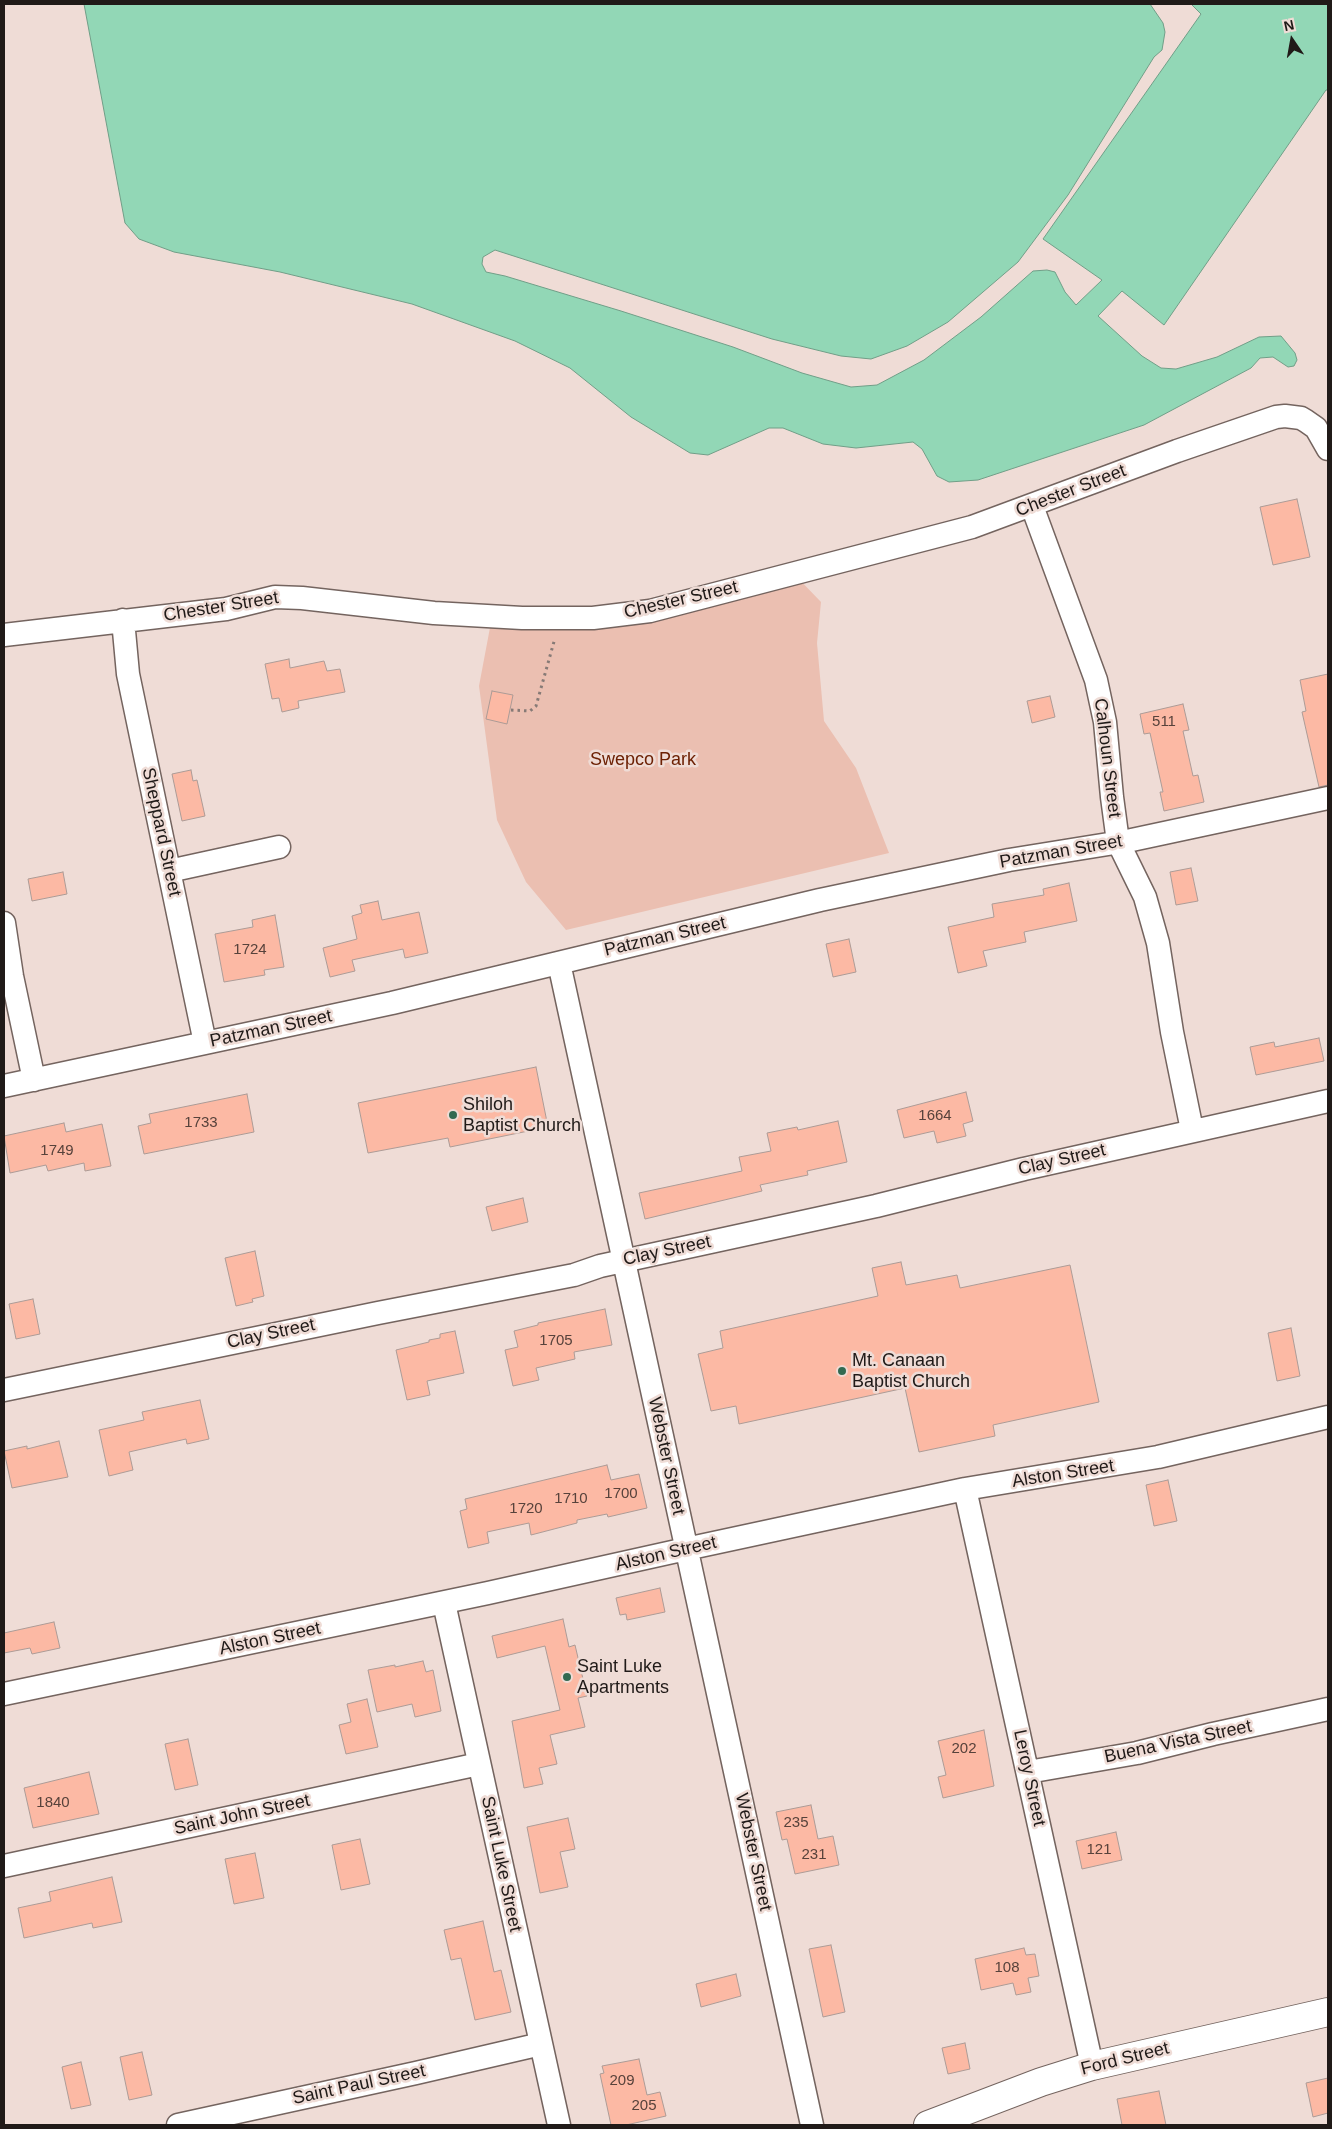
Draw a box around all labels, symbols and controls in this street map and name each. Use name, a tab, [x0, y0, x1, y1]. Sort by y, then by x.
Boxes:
north arrow	[1267, 15, 1317, 65]
text: N	[1282, 16, 1295, 34]
street label: Chester Street	[1013, 460, 1129, 522]
street label: Chester Street	[622, 576, 740, 624]
street label: Chester Street	[162, 587, 280, 627]
street label: Calhoun Street	[1089, 697, 1125, 819]
house number: 511	[1152, 713, 1176, 731]
park label: Swepco Park	[590, 749, 696, 771]
street label: Sheppard Street	[137, 766, 185, 898]
street label: Patzman Street	[998, 831, 1124, 873]
street label: Patzman Street	[602, 913, 728, 961]
house number: 1724	[233, 941, 267, 959]
street label: Patzman Street	[208, 1006, 334, 1052]
place label: Shiloh Baptist Church	[463, 1094, 581, 1136]
house number: 1664	[918, 1107, 952, 1125]
marker: Shiloh Baptist Church	[447, 1109, 459, 1121]
house number: 1733	[184, 1114, 218, 1132]
street label: Clay Street	[1016, 1139, 1108, 1181]
house number: 1749	[40, 1142, 74, 1160]
street label: Clay Street	[621, 1231, 713, 1271]
street label: Clay Street	[225, 1314, 317, 1354]
house number: 1705	[539, 1332, 573, 1350]
place label: Mt. Canaan Baptist Church	[852, 1350, 970, 1392]
marker: Mt. Canaan Baptist Church	[836, 1365, 848, 1377]
street label: Webster Street	[643, 1395, 689, 1517]
street label: Alston Street	[1010, 1455, 1116, 1493]
house number: 1700	[604, 1485, 638, 1503]
house number: 1710	[554, 1490, 588, 1508]
house number: 1720	[509, 1500, 543, 1518]
street label: Alston Street	[613, 1532, 719, 1576]
street label: Alston Street	[217, 1618, 323, 1660]
place label: Saint Luke Apartments	[577, 1656, 669, 1698]
marker: Saint Luke Apartments	[561, 1671, 573, 1683]
street label: Buena Vista Street	[1103, 1716, 1253, 1768]
street label: Leroy Street	[1008, 1728, 1050, 1828]
house number: 202	[951, 1740, 977, 1758]
street label: Saint John Street	[172, 1790, 312, 1840]
street label: Webster Street	[730, 1791, 776, 1913]
house number: 1840	[36, 1794, 70, 1812]
street label: Saint Luke Street	[476, 1794, 526, 1934]
house number: 235	[783, 1814, 809, 1832]
house number: 121	[1086, 1841, 1112, 1859]
house number: 231	[801, 1846, 827, 1864]
house number: 108	[994, 1959, 1020, 1977]
street label: Ford Street	[1079, 2038, 1171, 2080]
street label: Saint Paul Street	[291, 2060, 427, 2110]
house number: 209	[609, 2072, 635, 2090]
house number: 205	[631, 2097, 657, 2115]

